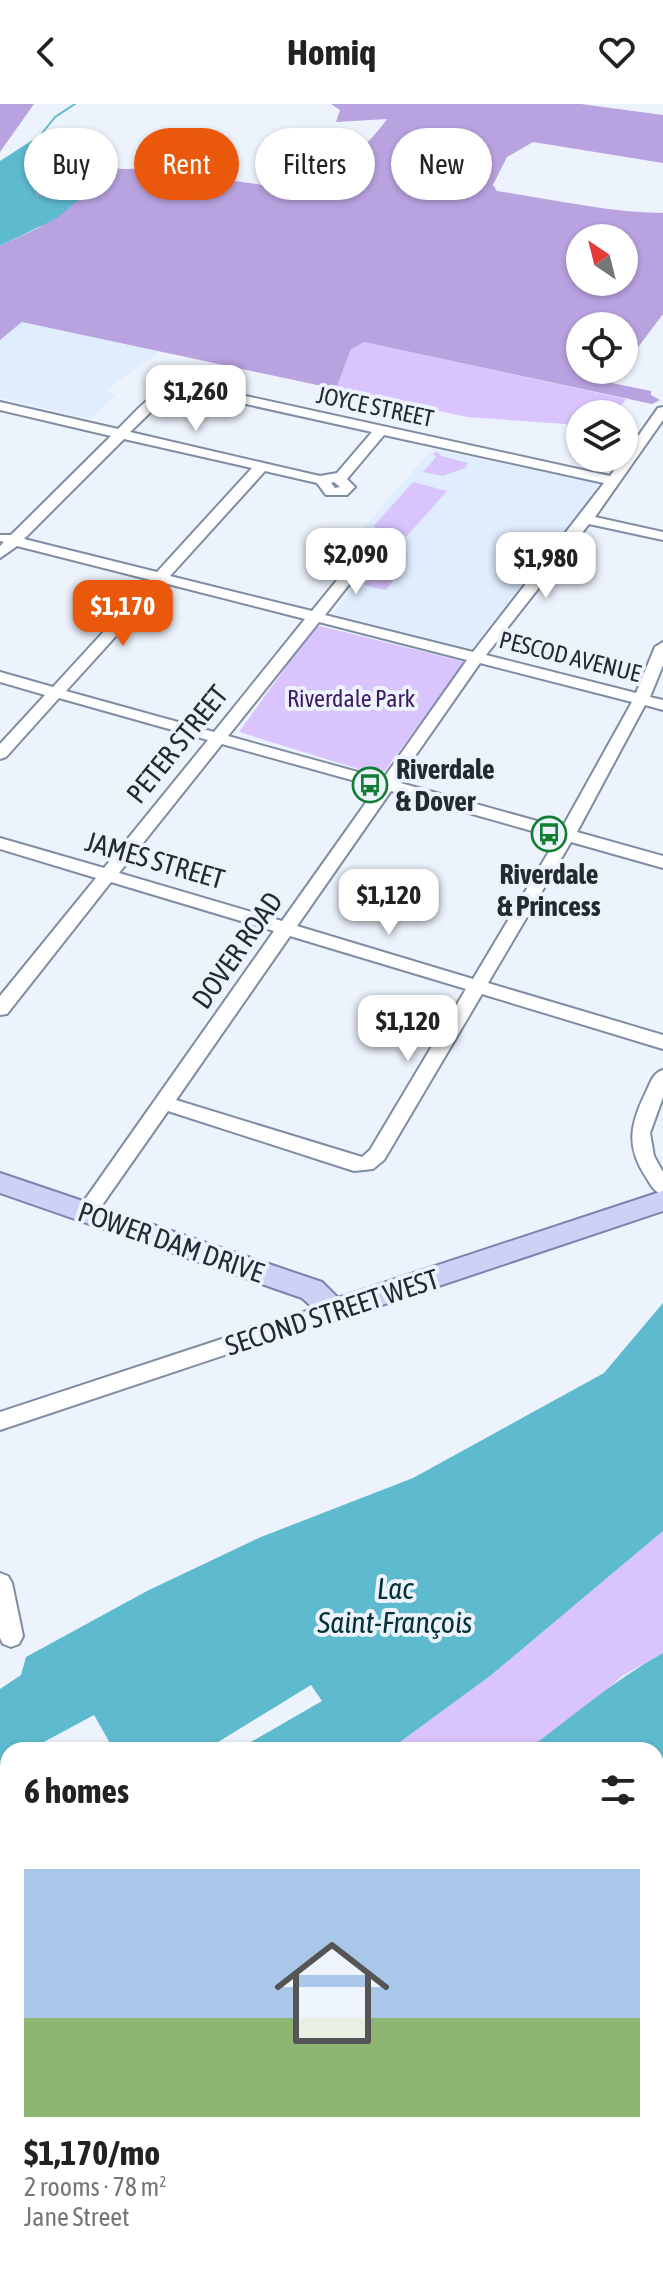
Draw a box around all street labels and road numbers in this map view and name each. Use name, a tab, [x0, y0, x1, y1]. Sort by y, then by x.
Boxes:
street label: JOYCE STREET	[314, 381, 436, 432]
street label: PESCOD AVENUE	[497, 626, 644, 687]
street label: PETER STREET	[120, 679, 234, 809]
street label: JAMES STREET	[82, 825, 228, 895]
street label: DOVER ROAD	[185, 886, 289, 1014]
street label: POWER DAM DRIVE	[74, 1195, 268, 1289]
street label: SECOND STREET WEST	[221, 1262, 443, 1362]

